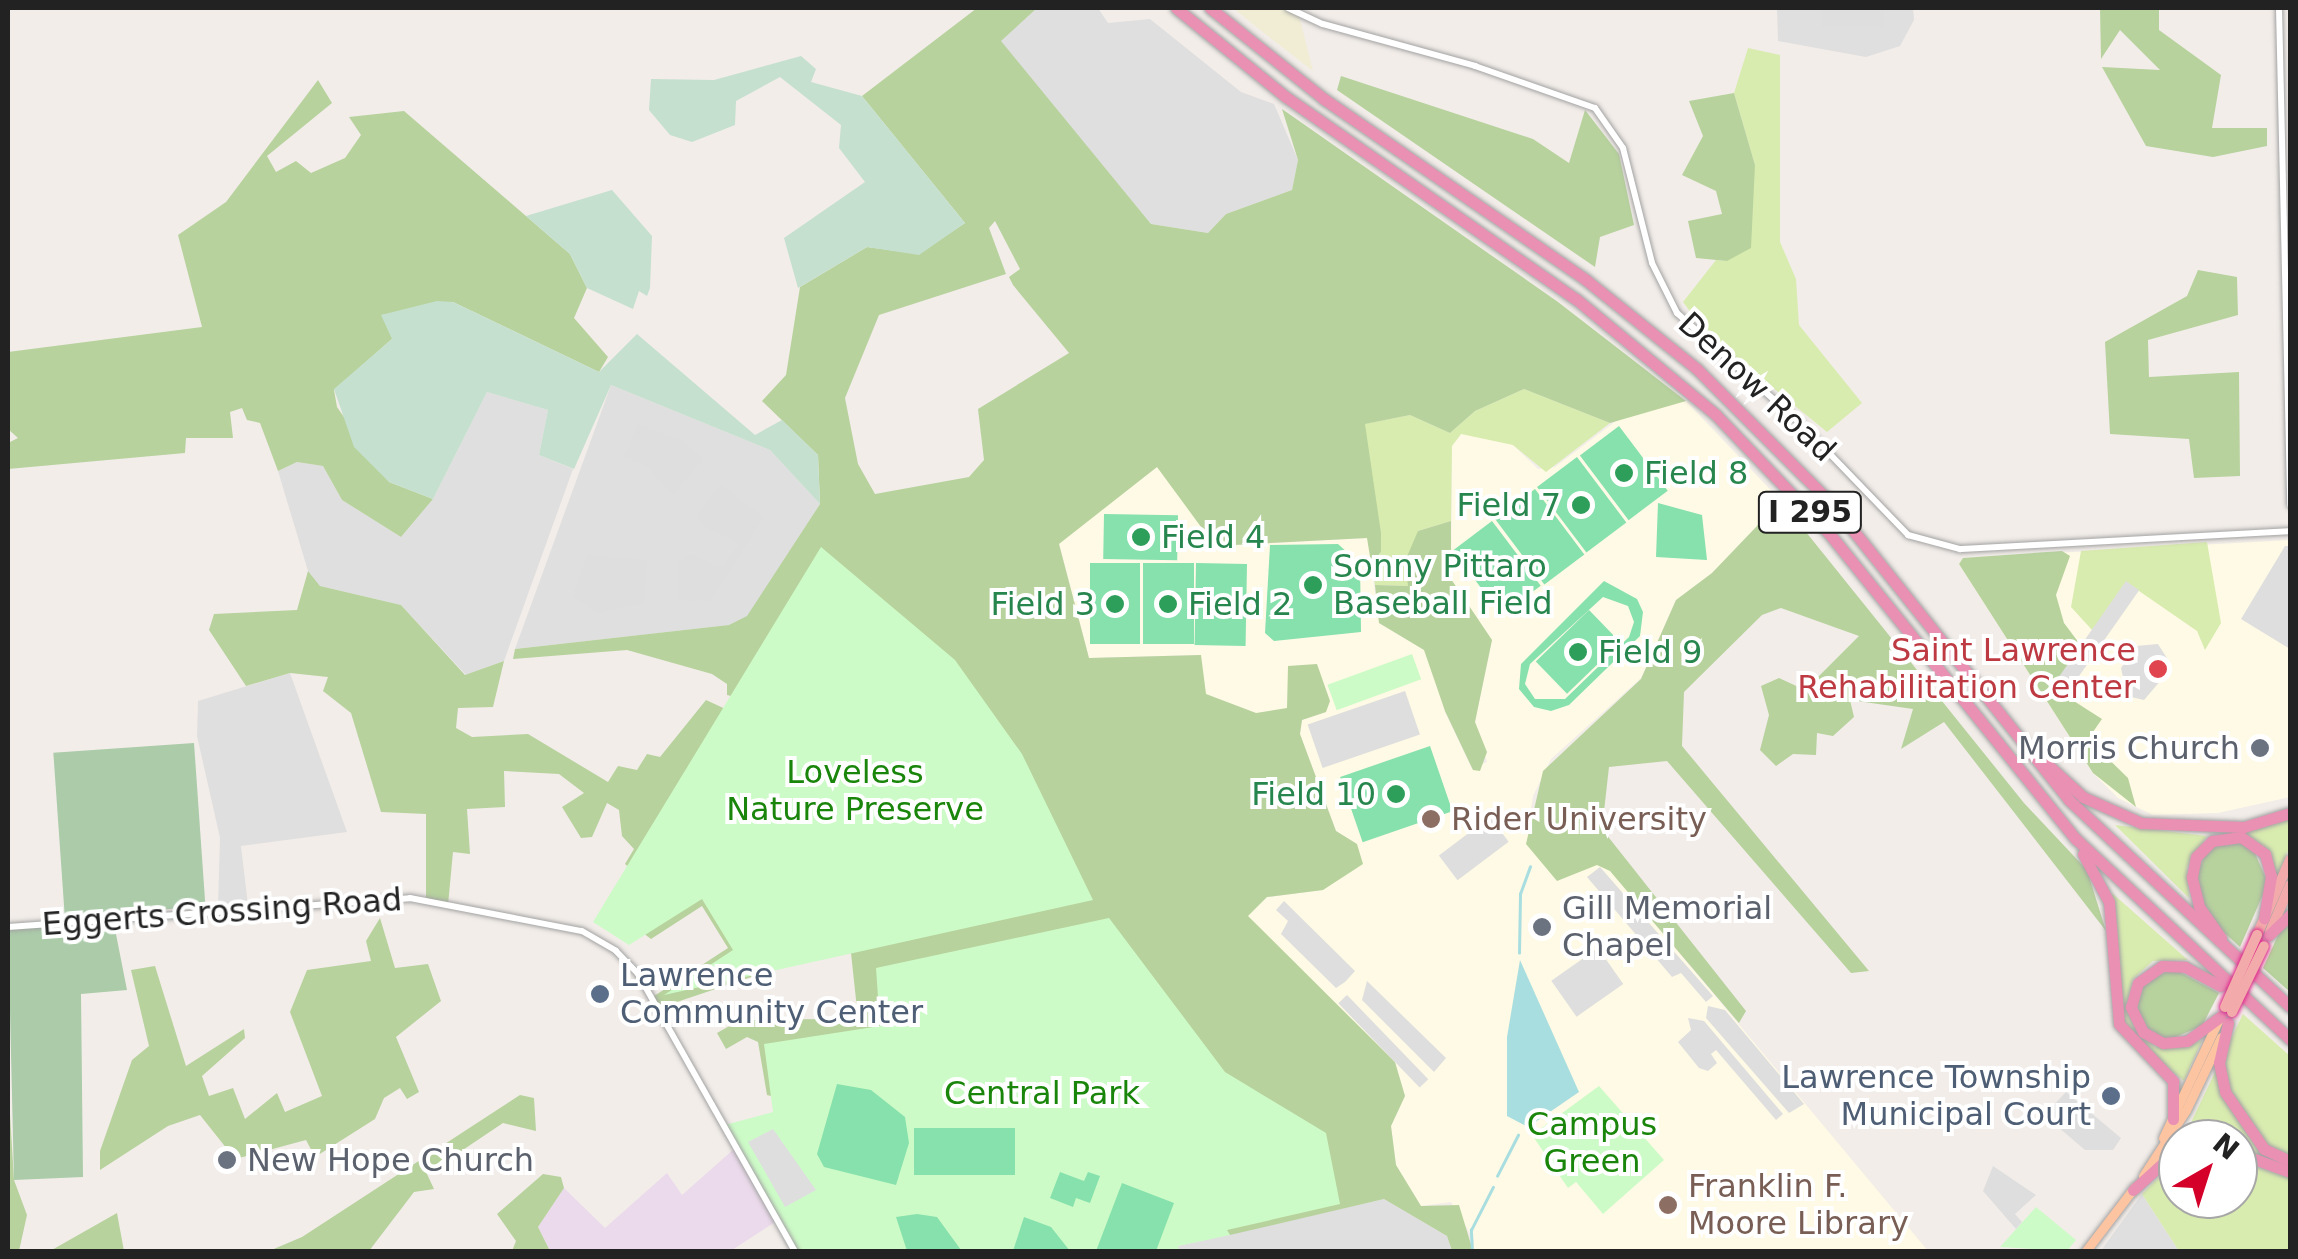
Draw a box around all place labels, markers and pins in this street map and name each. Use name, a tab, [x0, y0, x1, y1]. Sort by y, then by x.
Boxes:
place label: Field 8	[1644, 454, 1748, 492]
marker: Field 8	[1613, 462, 1635, 484]
place label: Field 7	[1457, 486, 1561, 524]
marker: Field 7	[1570, 494, 1592, 516]
place label: Field 4	[1161, 518, 1265, 556]
marker: Field 4	[1130, 526, 1152, 548]
place label: Sonny Pittaro Baseball Field	[1333, 548, 1553, 623]
marker: Sonny Pittaro Baseball Field	[1302, 574, 1324, 596]
place label: Field 3	[991, 585, 1095, 623]
place label: Field 2	[1188, 585, 1292, 623]
marker: Field 3	[1104, 593, 1126, 615]
marker: Field 2	[1157, 593, 1179, 615]
place label: Saint Lawrence Rehabilitation Center	[1797, 632, 2136, 707]
place label: Field 9	[1598, 633, 1702, 671]
marker: Field 9	[1567, 641, 1589, 663]
marker: Saint Lawrence Rehabilitation Center	[2145, 656, 2171, 682]
place label: Morris Church	[2018, 729, 2240, 767]
marker: Morris Church	[2249, 737, 2271, 759]
place label: Field 10	[1251, 775, 1376, 813]
marker: Field 10	[1385, 783, 1407, 805]
place label: Rider University	[1451, 800, 1707, 838]
marker: Rider University	[1420, 808, 1442, 830]
place label: Gill Memorial Chapel	[1562, 890, 1772, 965]
marker: Gill Memorial Chapel	[1531, 916, 1553, 938]
place label: Lawrence Community Center	[620, 957, 923, 1032]
marker: Lawrence Community Center	[589, 983, 611, 1005]
place label: Lawrence Township Municipal Court	[1781, 1059, 2091, 1134]
marker: Lawrence Township Municipal Court	[2100, 1085, 2122, 1107]
place label: New Hope Church	[247, 1141, 534, 1179]
marker: New Hope Church	[216, 1149, 238, 1171]
place label: Franklin F. Moore Library	[1688, 1168, 1909, 1243]
marker: Franklin F. Moore Library	[1657, 1194, 1679, 1216]

